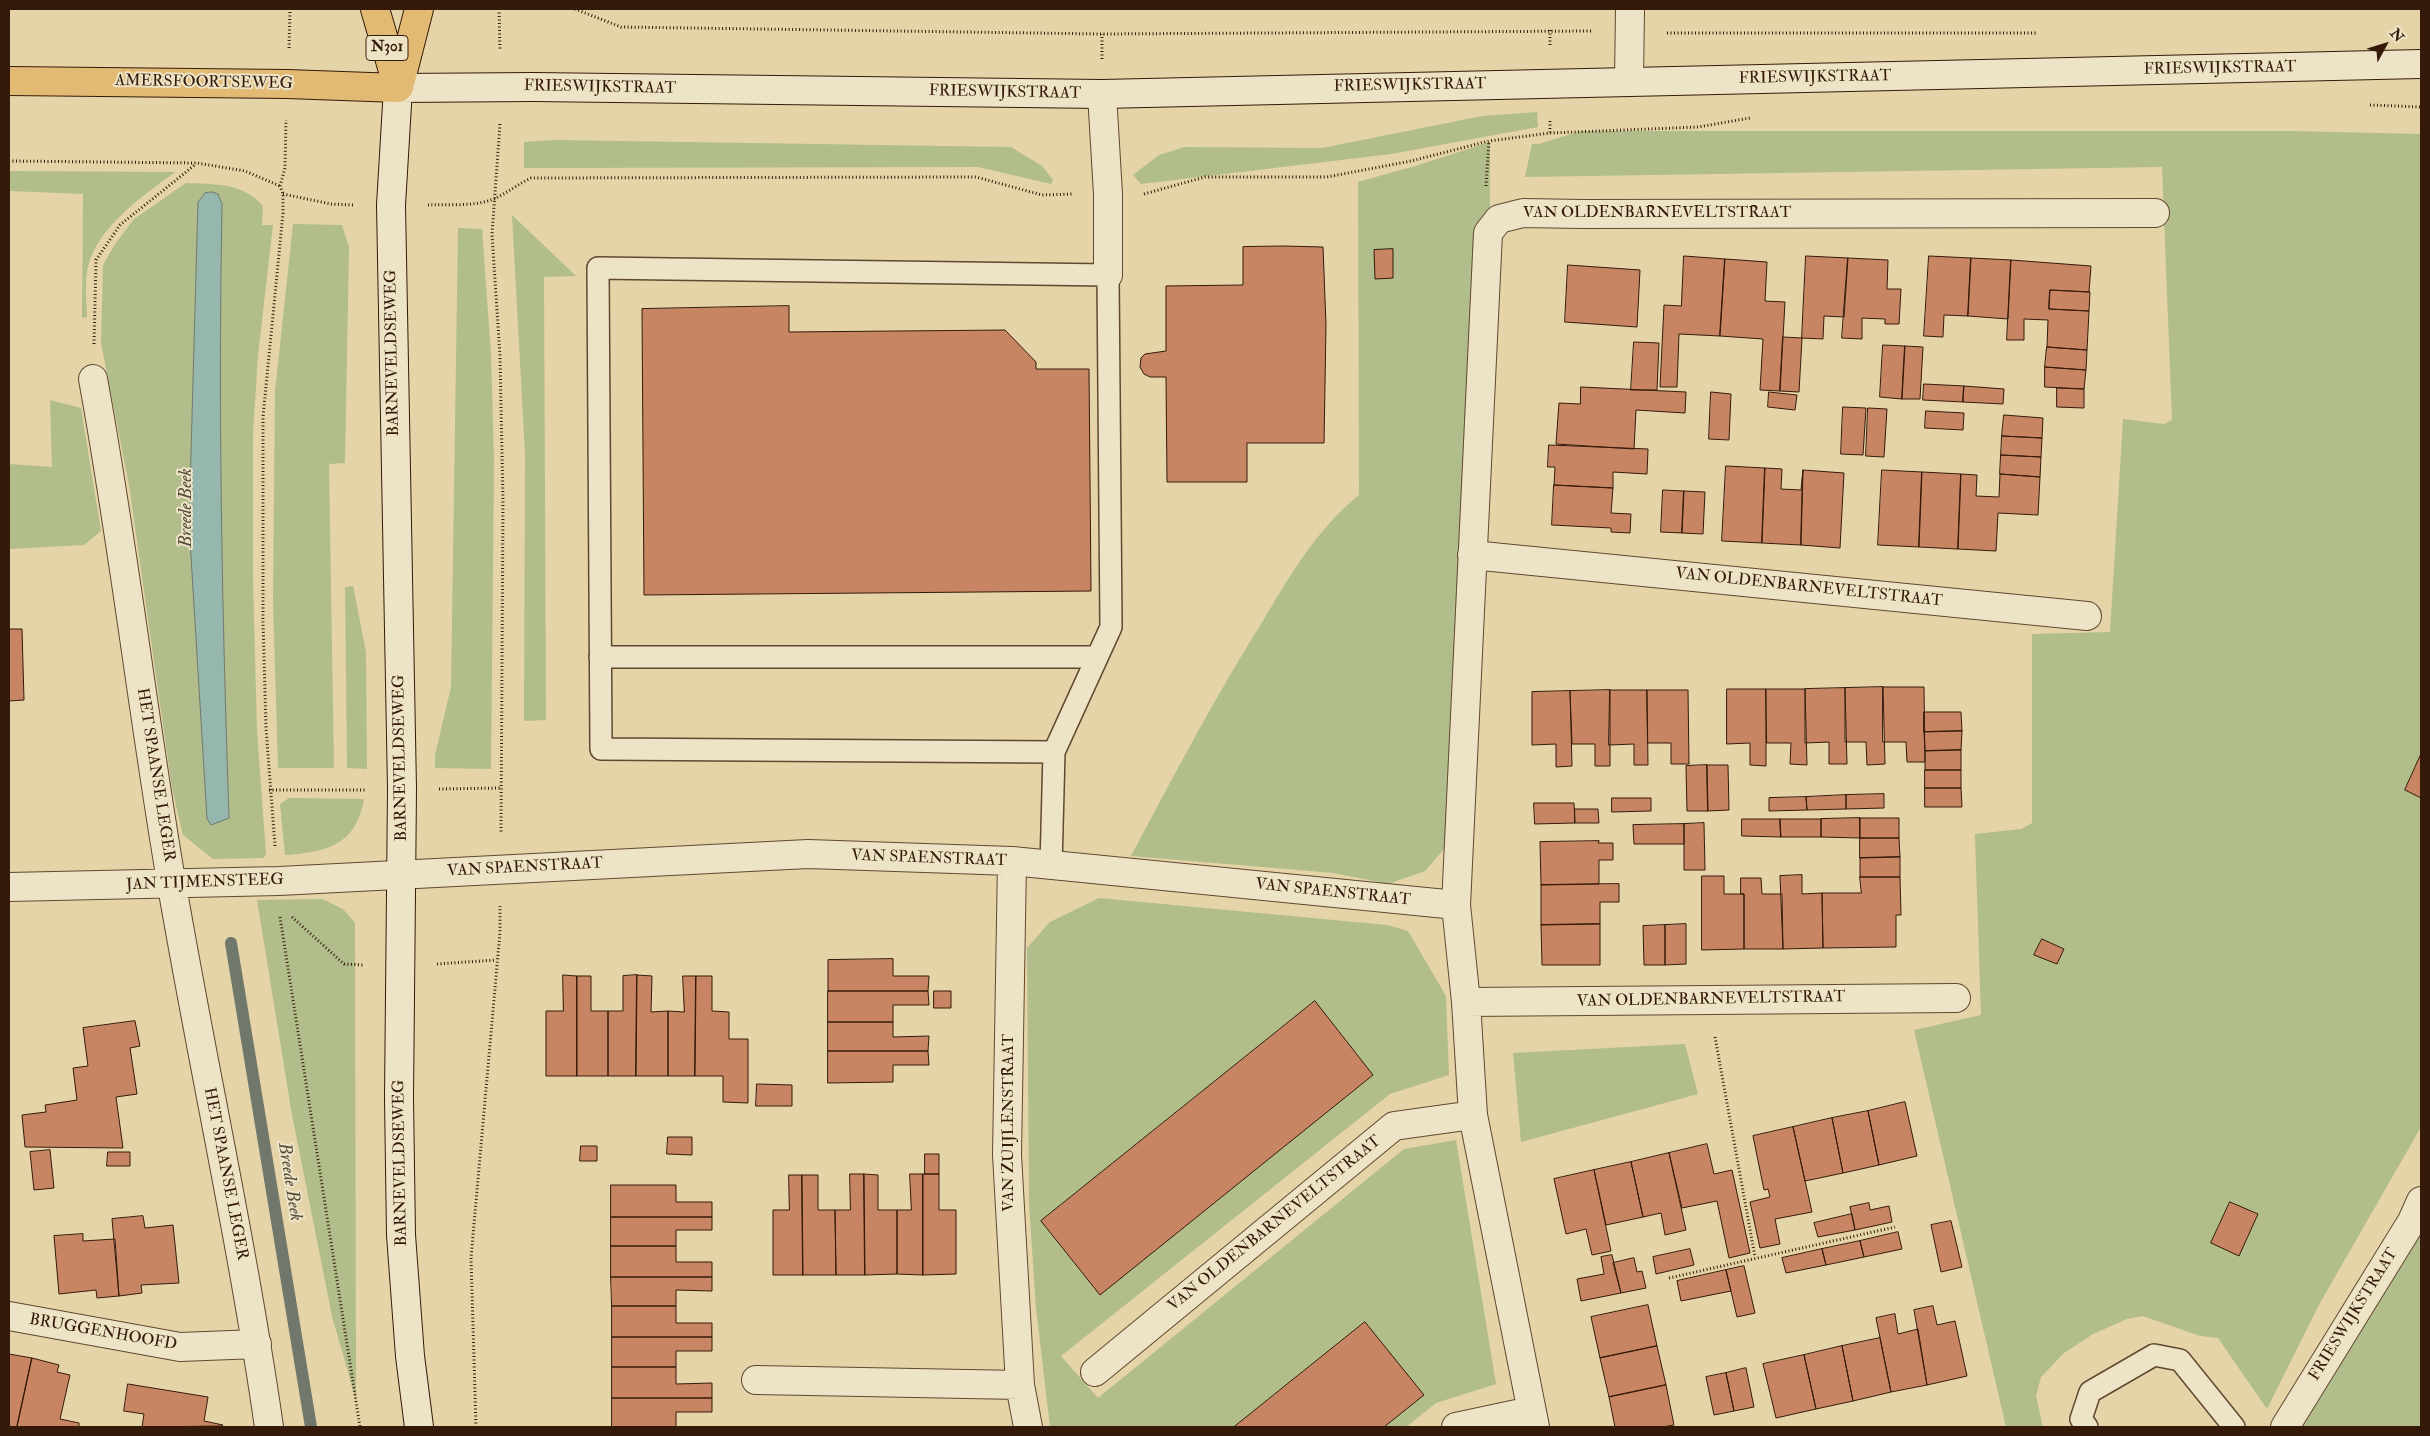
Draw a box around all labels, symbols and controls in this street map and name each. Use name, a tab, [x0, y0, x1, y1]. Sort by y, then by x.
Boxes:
north arrow	[2360, 20, 2410, 70]
text: N	[2386, 25, 2408, 45]
road number: N301	[366, 36, 408, 60]
street label: FRIESWIJKSTRAAT	[2144, 58, 2296, 80]
street label: FRIESWIJKSTRAAT	[1739, 67, 1891, 89]
street label: AMERSFOORTSEWEG	[115, 72, 293, 94]
street label: FRIESWIJKSTRAAT	[1334, 75, 1486, 97]
street label: FRIESWIJKSTRAAT	[524, 77, 676, 99]
street label: FRIESWIJKSTRAAT	[929, 82, 1081, 104]
street label: VAN OLDENBARNEVELTSTRAAT	[1523, 204, 1791, 224]
street label: BARNEVELDSEWEG	[382, 269, 404, 437]
water label: Breede Beek	[176, 468, 198, 548]
street label: VAN OLDENBARNEVELTSTRAAT	[1674, 564, 1944, 612]
street label: BARNEVELDSEWEG	[390, 674, 412, 842]
street label: HET SPAANSE LEGER	[132, 687, 178, 863]
street label: VAN SPAENSTRAAT	[851, 847, 1007, 871]
street label: VAN SPAENSTRAAT	[447, 854, 603, 882]
street label: JAN TIJMENSTEEG	[126, 871, 284, 895]
street label: VAN SPAENSTRAAT	[1254, 875, 1412, 911]
street label: VAN OLDENBARNEVELTSTRAAT	[1577, 988, 1845, 1012]
street label: VAN ZUIJLENSTRAAT	[1000, 1034, 1020, 1212]
street label: BARNEVELDSEWEG	[390, 1079, 412, 1247]
street label: HET SPAANSE LEGER	[199, 1086, 251, 1262]
street label: VAN OLDENBARNEVELTSTRAAT	[1165, 1132, 1385, 1316]
water label: Breede Beek	[272, 1141, 306, 1223]
street label: FRIESWIJKSTRAAT	[2305, 1245, 2403, 1385]
street label: BRUGGENHOOFD	[28, 1311, 178, 1355]

